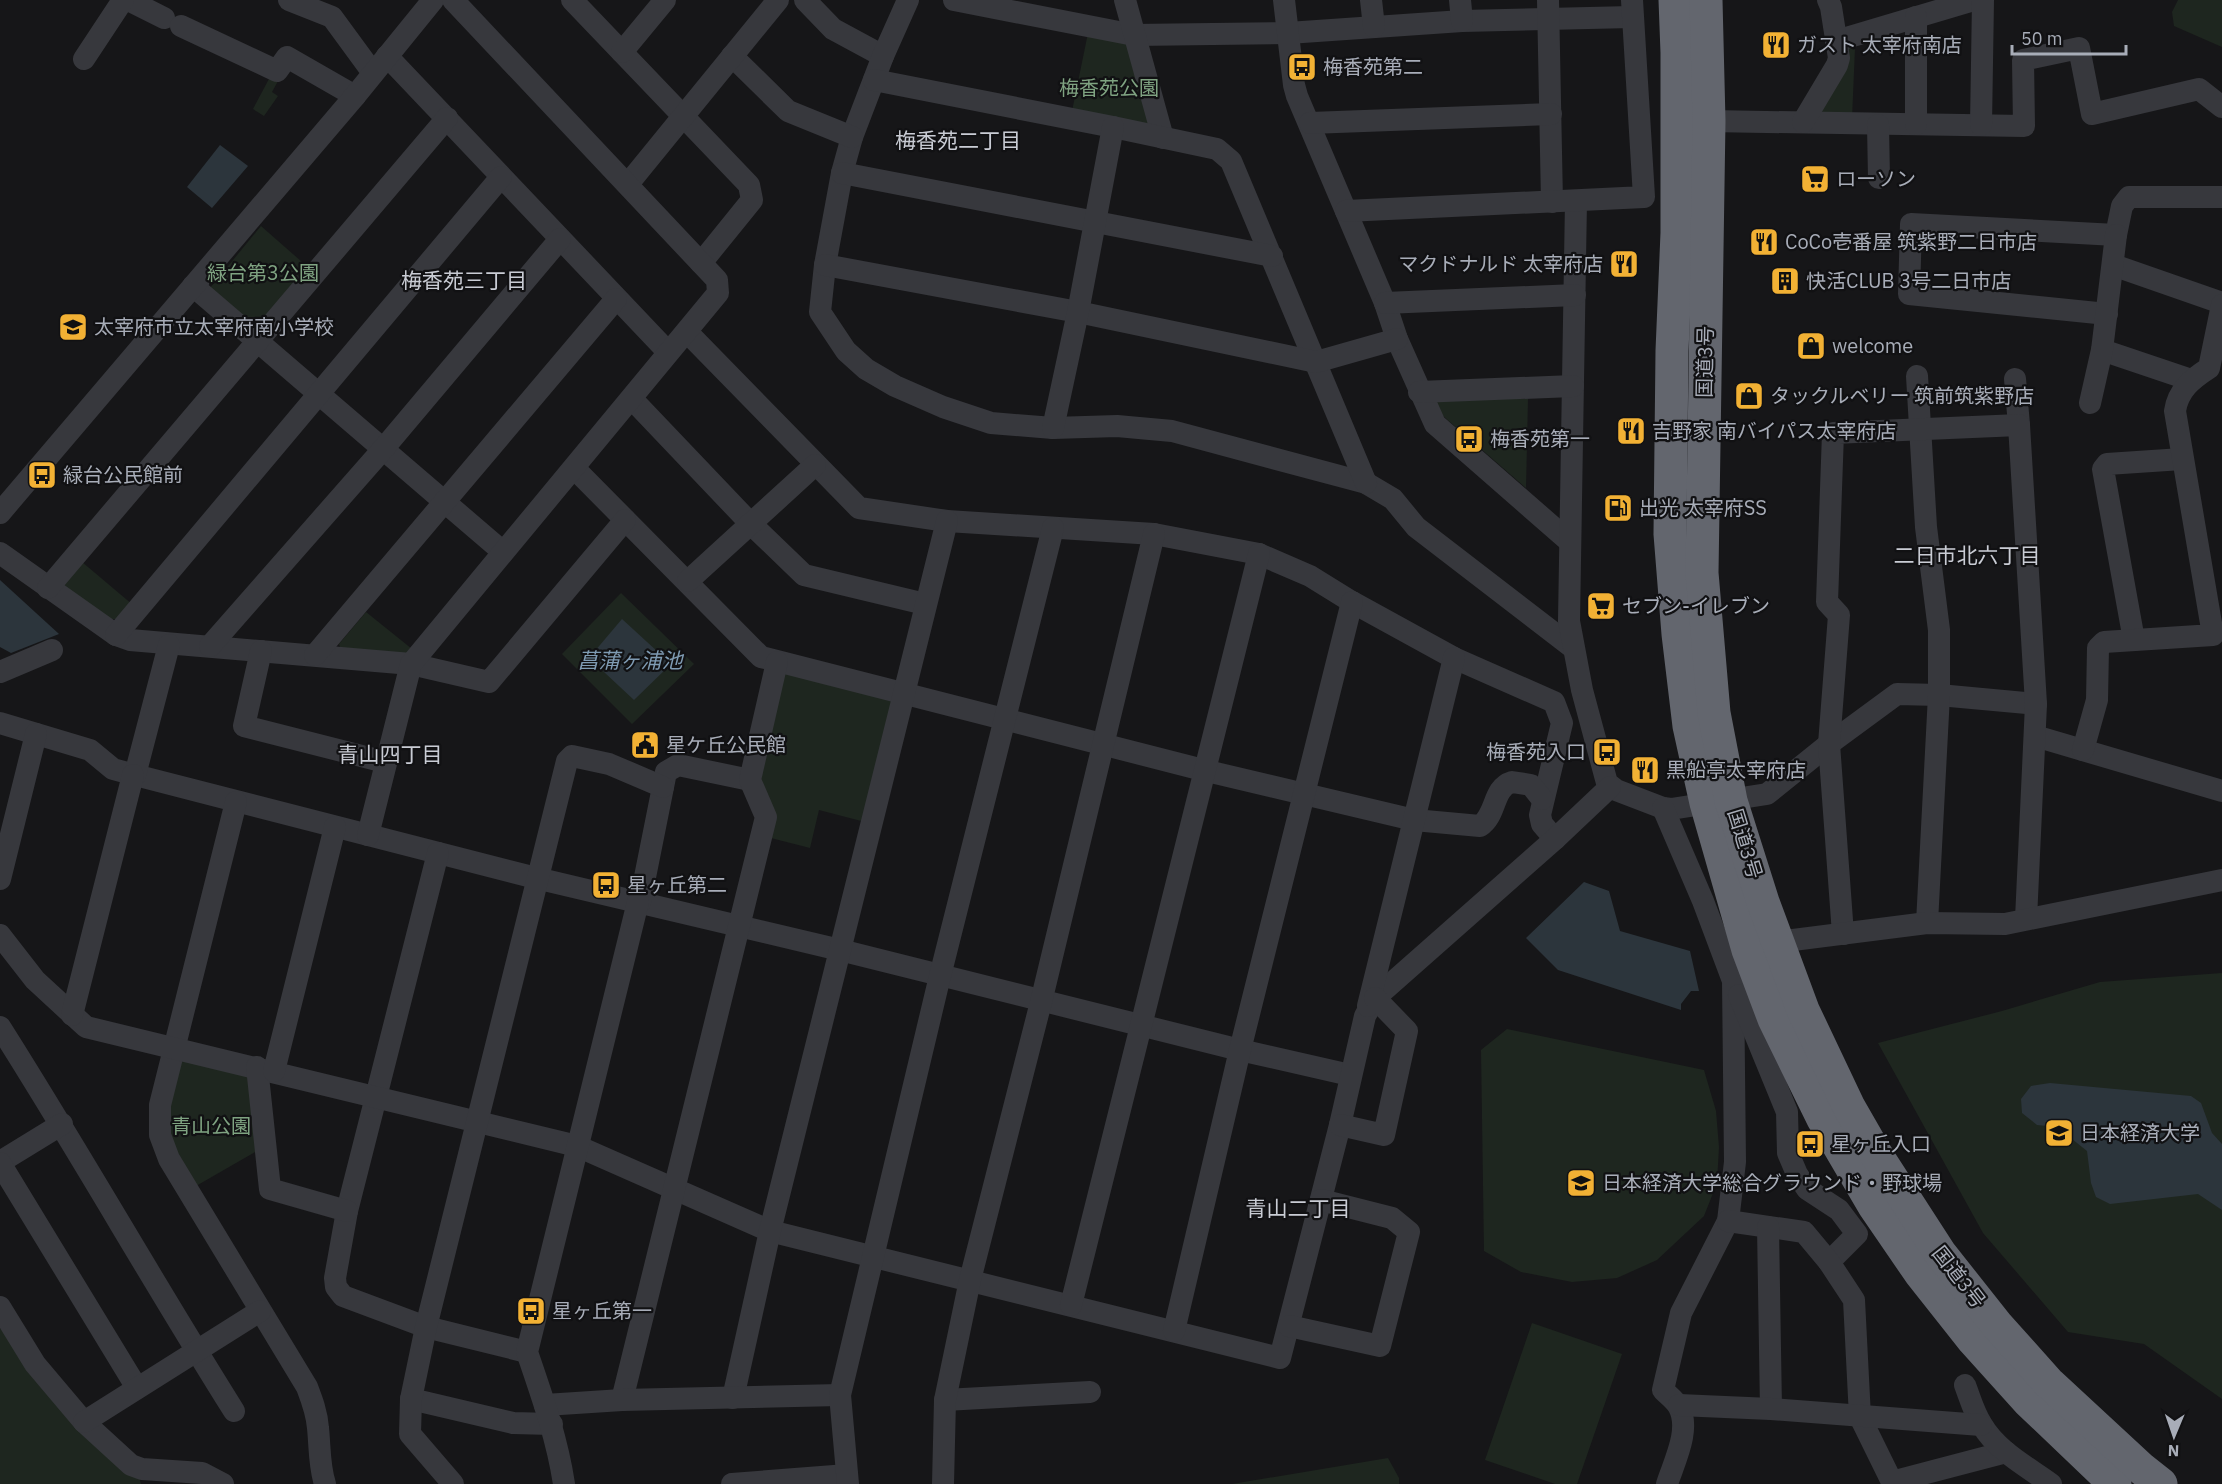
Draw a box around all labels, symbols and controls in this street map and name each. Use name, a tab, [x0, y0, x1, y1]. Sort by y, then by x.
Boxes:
scale bar	[2012, 18, 2126, 56]
text: 50 m	[2021, 27, 2063, 50]
restaurant icon: ガスト 太宰府南店	[1760, 29, 1792, 61]
place label: ガスト 太宰府南店	[1797, 31, 1962, 58]
bus stop icon: 梅香苑第二	[1286, 51, 1318, 83]
place label: 梅香苑第二	[1323, 53, 1423, 80]
park label: 梅香苑公園	[1059, 74, 1159, 101]
district label: 梅香苑二丁目	[895, 126, 1021, 154]
supermarket icon: ローソン	[1799, 163, 1831, 195]
place label: ローソン	[1836, 165, 1916, 192]
restaurant icon: CoCo壱番屋 筑紫野二日市店	[1748, 226, 1780, 258]
place label: CoCo壱番屋 筑紫野二日市店	[1785, 228, 2037, 255]
restaurant icon: マクドナルド 太宰府店	[1608, 248, 1640, 280]
place label: マクドナルド 太宰府店	[1398, 250, 1603, 277]
park label: 緑台第3公園	[207, 259, 319, 286]
building icon: 快活CLUB 3号二日市店	[1769, 265, 1801, 297]
district label: 梅香苑三丁目	[401, 266, 527, 294]
place label: 快活CLUB 3号二日市店	[1806, 267, 2011, 294]
school or university icon: 太宰府市立太宰府南小学校	[57, 311, 89, 343]
place label: 太宰府市立太宰府南小学校	[94, 313, 334, 340]
street label: 国道3号	[1690, 326, 1719, 398]
shop icon: welcome	[1795, 330, 1827, 362]
place label: welcome	[1832, 332, 1913, 359]
shop icon: タックルベリー 筑前筑紫野店	[1733, 380, 1765, 412]
place label: タックルベリー 筑前筑紫野店	[1770, 382, 2034, 409]
restaurant icon: 吉野家 南バイパス太宰府店	[1615, 415, 1647, 447]
place label: 吉野家 南バイパス太宰府店	[1652, 417, 1896, 444]
bus stop icon: 梅香苑第一	[1453, 423, 1485, 455]
place label: 梅香苑第一	[1490, 425, 1590, 452]
bus stop icon: 緑台公民館前	[26, 459, 58, 491]
place label: 緑台公民館前	[63, 461, 183, 488]
fuel station icon: 出光 太宰府SS	[1602, 492, 1634, 524]
place label: 出光 太宰府SS	[1639, 494, 1767, 521]
district label: 二日市北六丁目	[1894, 541, 2041, 569]
supermarket icon: セブン-イレブン	[1585, 590, 1617, 622]
place label: セブン-イレブン	[1622, 592, 1770, 619]
water label: 菖蒲ヶ浦池	[578, 646, 684, 674]
public building icon: 星ケ丘公民館	[629, 729, 661, 761]
place label: 星ケ丘公民館	[666, 731, 786, 758]
bus stop icon: 梅香苑入口	[1591, 736, 1623, 768]
place label: 梅香苑入口	[1486, 738, 1586, 765]
district label: 青山四丁目	[338, 740, 443, 768]
restaurant icon: 黒船亭太宰府店	[1629, 754, 1661, 786]
place label: 黒船亭太宰府店	[1666, 756, 1806, 783]
street label: 国道3号	[1722, 805, 1769, 882]
bus stop icon: 星ヶ丘第二	[590, 869, 622, 901]
place label: 星ヶ丘第二	[627, 871, 727, 898]
park label: 青山公園	[171, 1112, 251, 1139]
school or university icon: 日本経済大学	[2043, 1117, 2075, 1149]
place label: 日本経済大学	[2080, 1119, 2200, 1146]
bus stop icon: 星ヶ丘入口	[1794, 1128, 1826, 1160]
place label: 星ヶ丘入口	[1831, 1130, 1931, 1157]
school or university icon: 日本経済大学総合グラウンド・野球場	[1565, 1167, 1597, 1199]
place label: 日本経済大学総合グラウンド・野球場	[1602, 1169, 1942, 1196]
district label: 青山二丁目	[1246, 1194, 1351, 1222]
street label: 国道3号	[1927, 1240, 1992, 1313]
bus stop icon: 星ヶ丘第一	[515, 1295, 547, 1327]
place label: 星ヶ丘第一	[552, 1297, 652, 1324]
north arrow	[2144, 1406, 2204, 1466]
text: N	[2167, 1441, 2180, 1461]

